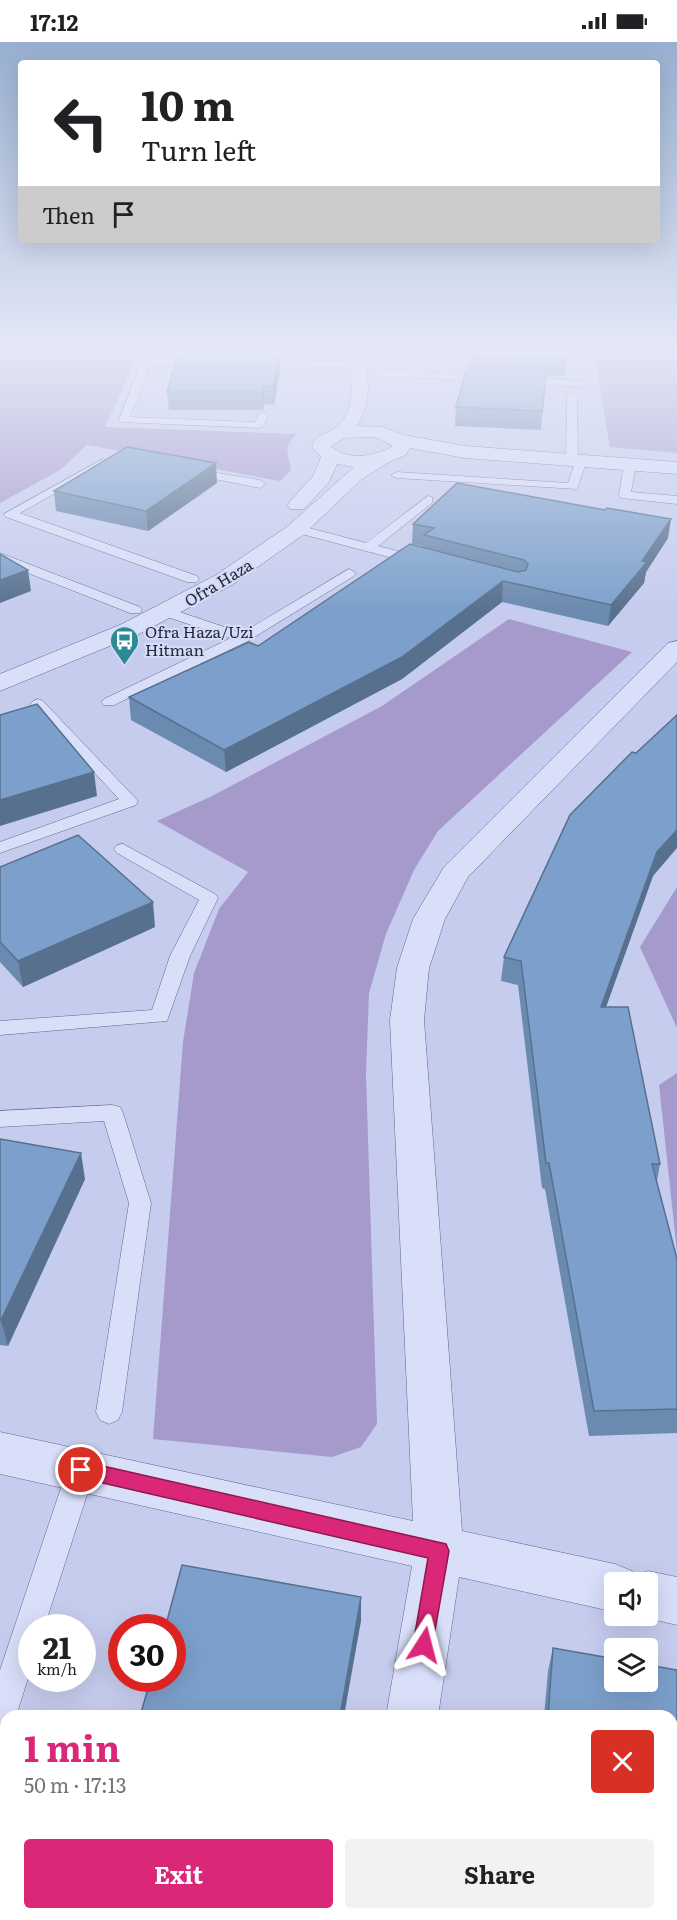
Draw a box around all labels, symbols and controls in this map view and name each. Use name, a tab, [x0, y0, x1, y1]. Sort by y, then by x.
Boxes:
text: 17:12	[30, 5, 78, 38]
text: 10 m	[141, 72, 235, 134]
icon: left	[42, 84, 120, 162]
text: Turn left	[141, 129, 256, 169]
text: Then	[42, 198, 95, 231]
icon: arrive	[107, 198, 140, 231]
street label: Ofra Haza	[179, 552, 257, 612]
place label: Ofra Haza/Uzi Hitman	[145, 619, 254, 661]
bus stop icon: Ofra Haza/Uzi Hitman	[108, 624, 140, 666]
pin	[55, 1444, 106, 1495]
icon: arrive	[64, 1453, 97, 1486]
map controls	[604, 1572, 658, 1692]
button: sound	[604, 1572, 658, 1626]
position arrow	[392, 1613, 456, 1677]
speed limit sign: 30	[108, 1614, 186, 1692]
text: 21	[43, 1624, 71, 1668]
button: layers	[604, 1638, 658, 1692]
text: km/h	[37, 1657, 77, 1680]
text: 1 min	[24, 1720, 120, 1773]
button: close	[591, 1730, 654, 1793]
text: 50 m · 17:13	[24, 1769, 127, 1799]
button: Exit	[24, 1839, 333, 1908]
button: Share	[345, 1839, 654, 1908]

